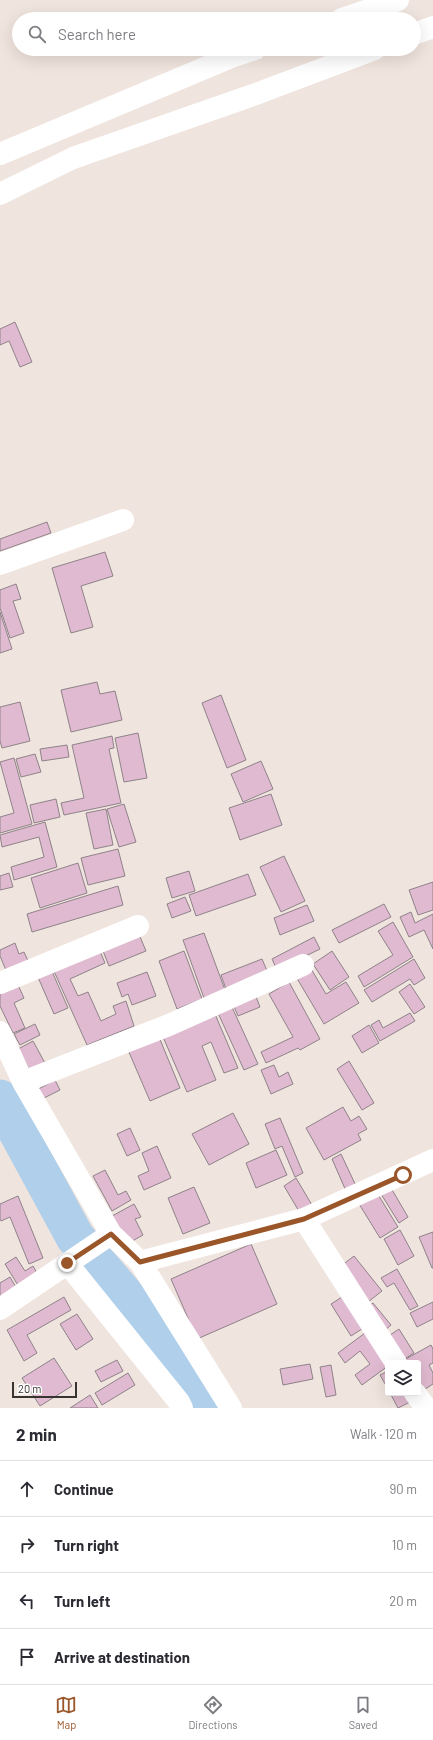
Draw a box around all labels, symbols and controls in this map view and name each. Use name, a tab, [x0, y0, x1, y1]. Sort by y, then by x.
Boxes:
search box	[12, 12, 421, 56]
icon: search	[26, 23, 48, 45]
text: Search here	[58, 25, 136, 43]
route start	[394, 1166, 412, 1184]
route end	[58, 1254, 76, 1272]
map controls	[385, 1360, 421, 1396]
button: layers	[385, 1360, 421, 1396]
scale bar	[12, 1380, 77, 1399]
text: 20 m	[18, 1382, 41, 1395]
text: 2 min	[16, 1424, 57, 1444]
text: Walk · 120 m	[350, 1426, 417, 1442]
icon: ahead	[16, 1478, 38, 1500]
text: Continue	[54, 1480, 114, 1498]
text: 90 m	[390, 1481, 417, 1497]
icon: right	[16, 1534, 38, 1556]
text: Turn right	[54, 1536, 119, 1554]
text: 10 m	[392, 1537, 417, 1553]
icon: left	[16, 1590, 38, 1612]
text: Turn left	[54, 1592, 110, 1610]
text: 20 m	[389, 1593, 417, 1609]
icon: arrive	[16, 1646, 38, 1668]
text: Arrive at destination	[54, 1648, 190, 1666]
tab: Map	[55, 1694, 77, 1731]
tab: Directions	[188, 1694, 238, 1731]
tab: Saved	[349, 1694, 378, 1731]

